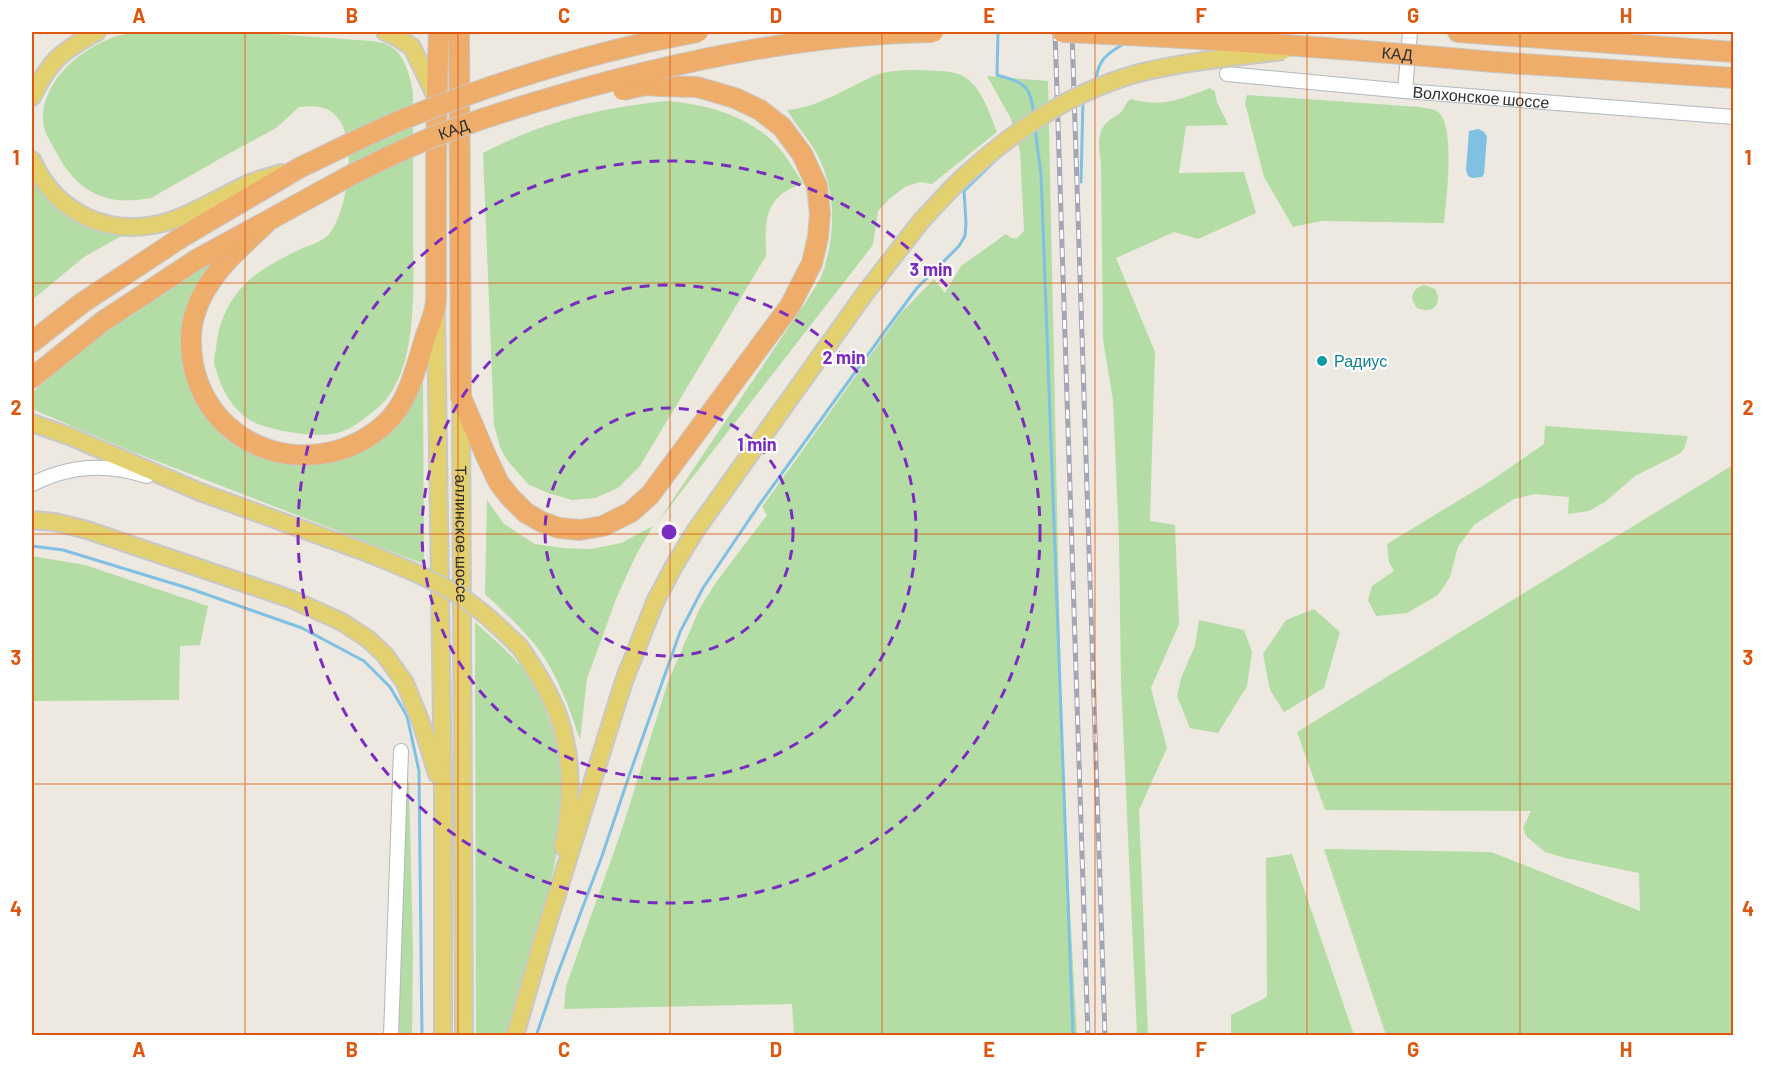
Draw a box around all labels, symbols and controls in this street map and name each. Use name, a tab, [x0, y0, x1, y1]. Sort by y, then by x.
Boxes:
text: A	[132, 3, 146, 27]
text: B	[346, 3, 358, 27]
text: C	[558, 3, 570, 27]
text: D	[770, 3, 782, 27]
text: E	[983, 3, 995, 27]
text: F	[1195, 3, 1207, 27]
text: G	[1407, 3, 1419, 27]
text: H	[1620, 3, 1632, 27]
street label: КАД	[1381, 42, 1414, 64]
street label: Волхонское шоссе	[1412, 82, 1550, 111]
street label: КАД	[435, 114, 471, 143]
text: 1	[12, 145, 20, 169]
text: 1	[1744, 145, 1752, 169]
text: 3 min	[910, 258, 952, 280]
text: 2 min	[822, 346, 866, 368]
place label: Радиус	[1334, 351, 1387, 370]
marker: Радиус	[1315, 354, 1329, 368]
text: 2	[10, 395, 22, 419]
text: 2	[1742, 395, 1754, 419]
text: 1 min	[737, 433, 777, 455]
street label: Таллинское шоссе	[452, 465, 472, 603]
centre of rings	[659, 522, 679, 542]
text: 3	[11, 645, 21, 669]
text: 3	[1743, 645, 1753, 669]
text: 4	[10, 896, 22, 920]
text: 4	[1742, 896, 1754, 920]
text: A	[132, 1037, 146, 1061]
text: B	[346, 1037, 358, 1061]
text: C	[558, 1037, 570, 1061]
text: D	[770, 1037, 782, 1061]
text: E	[983, 1037, 995, 1061]
text: F	[1195, 1037, 1207, 1061]
text: G	[1407, 1037, 1419, 1061]
text: H	[1620, 1037, 1632, 1061]

